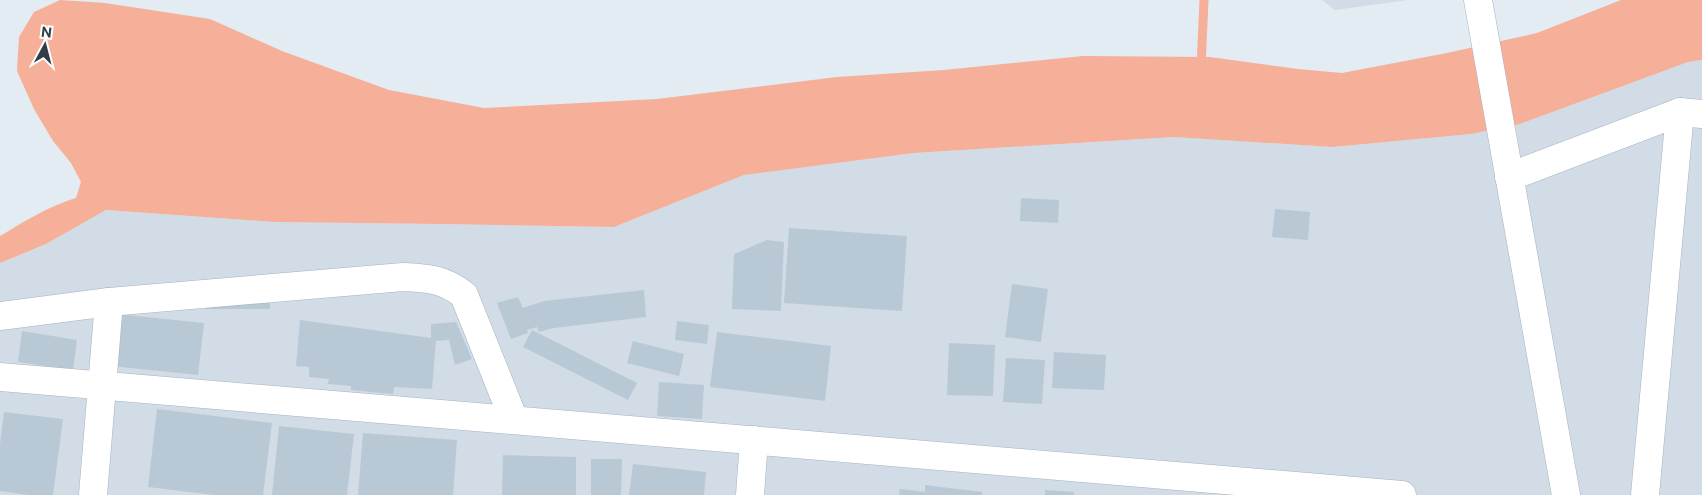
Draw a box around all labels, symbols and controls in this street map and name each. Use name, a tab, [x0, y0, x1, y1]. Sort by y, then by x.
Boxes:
north arrow	[20, 20, 70, 70]
text: N	[40, 23, 53, 41]

